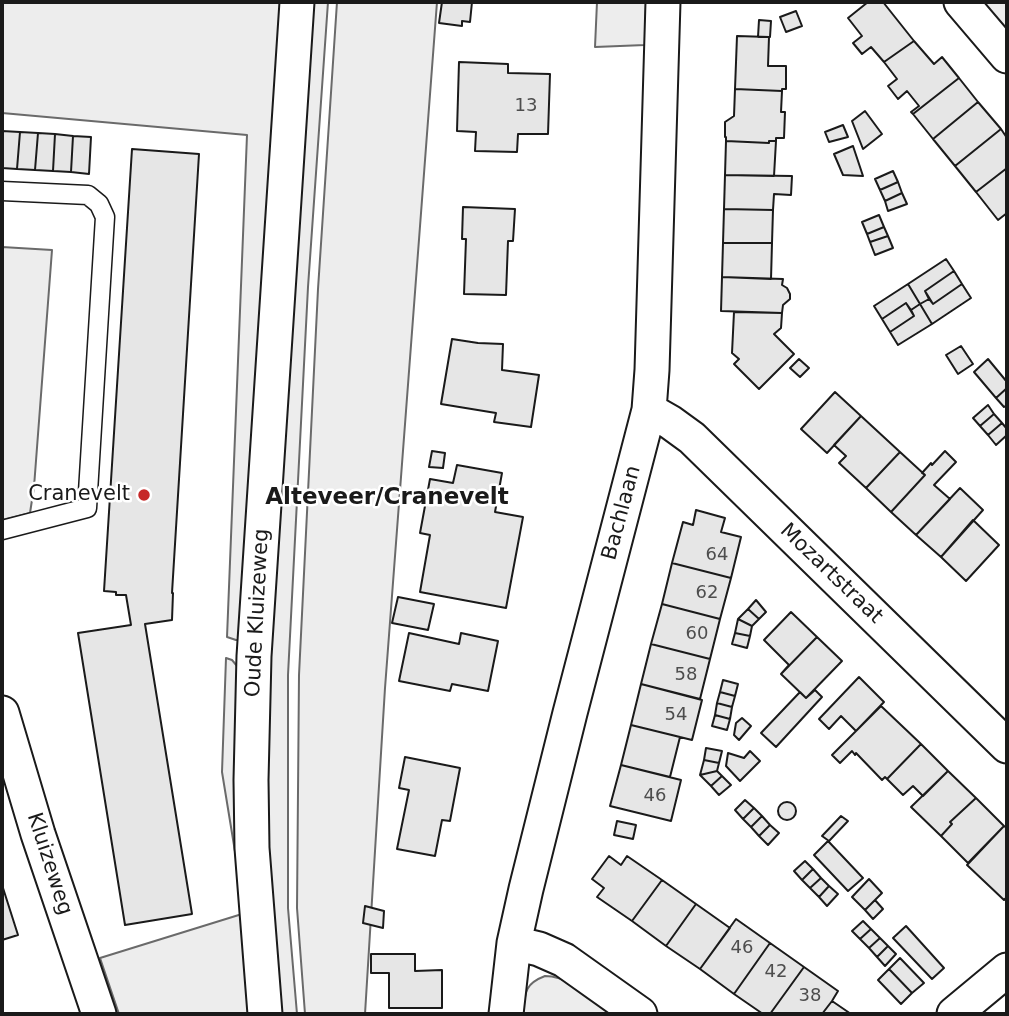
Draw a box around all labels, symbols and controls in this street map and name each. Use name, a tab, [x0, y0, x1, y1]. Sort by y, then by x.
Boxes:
house number: 13	[515, 95, 537, 117]
street label: Bachlaan	[597, 463, 647, 563]
place label: Cranevelt	[28, 482, 130, 508]
district label: Alteveer/Cranevelt	[265, 484, 509, 512]
marker: Cranevelt	[136, 487, 152, 503]
street label: Mozartstraat	[774, 519, 888, 629]
street label: Oude Kluizeweg	[241, 528, 275, 698]
house number: 64	[706, 544, 728, 566]
house number: 62	[696, 582, 718, 604]
house number: 60	[686, 623, 708, 645]
house number: 58	[675, 664, 697, 686]
house number: 54	[665, 704, 687, 726]
house number: 46	[644, 785, 666, 807]
street label: Kluizeweg	[21, 810, 77, 918]
house number: 46	[731, 937, 753, 959]
house number: 42	[765, 961, 787, 983]
house number: 38	[799, 985, 821, 1007]

